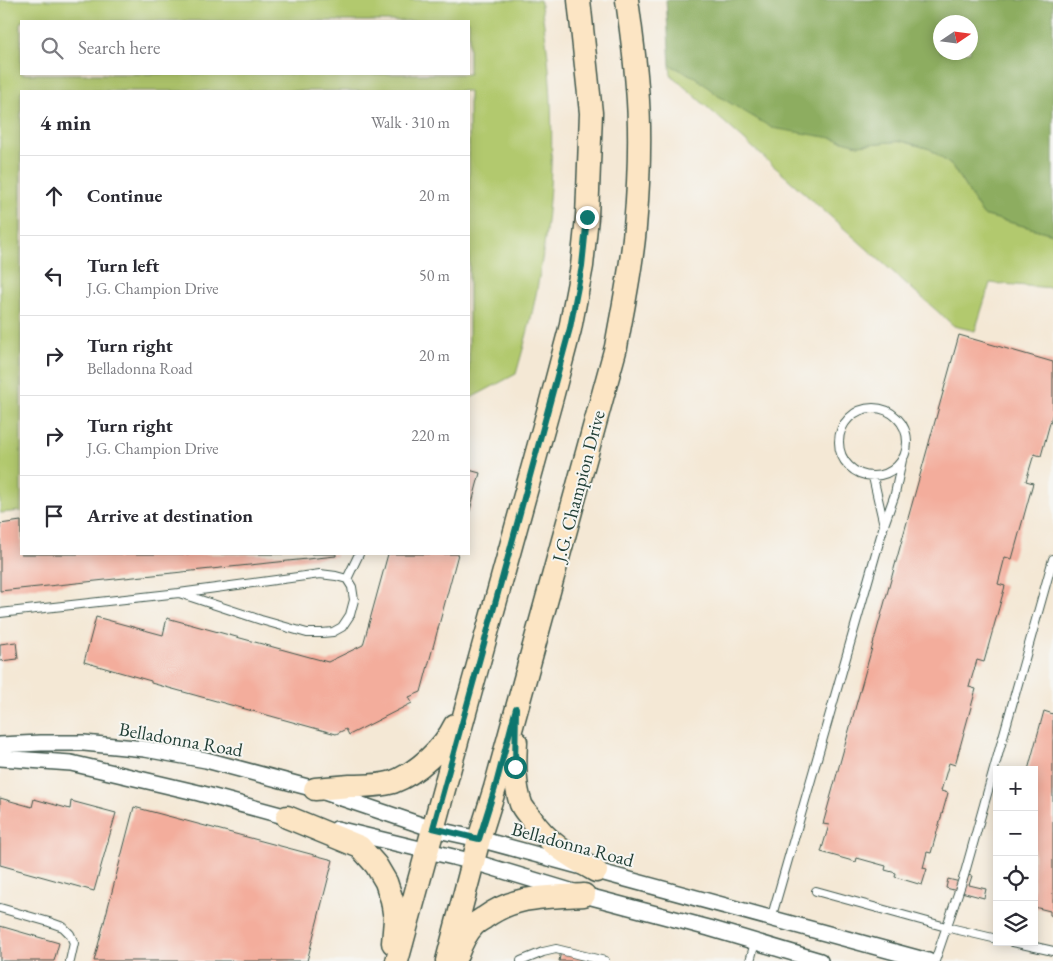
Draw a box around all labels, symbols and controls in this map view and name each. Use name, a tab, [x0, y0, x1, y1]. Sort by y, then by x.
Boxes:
north arrow	[933, 15, 978, 60]
search box	[20, 20, 470, 75]
icon: search	[38, 34, 66, 62]
text: Search here	[78, 35, 160, 60]
text: 4 min	[40, 109, 91, 136]
text: Walk · 310 m	[371, 112, 450, 133]
icon: ahead	[40, 182, 68, 210]
text: Continue	[87, 183, 162, 208]
text: 20 m	[419, 185, 450, 206]
route end	[576, 206, 599, 229]
text: Turn left	[87, 253, 159, 278]
icon: left	[40, 262, 68, 290]
text: 50 m	[419, 265, 450, 286]
text: J.G. Champion Drive	[87, 278, 219, 299]
text: Turn right	[87, 333, 173, 358]
icon: right	[40, 342, 68, 370]
text: 20 m	[419, 345, 450, 366]
text: Belladonna Road	[87, 358, 193, 379]
street label: J.G. Champion Drive	[546, 407, 611, 567]
text: Turn right	[87, 413, 173, 438]
icon: right	[40, 422, 68, 450]
text: 220 m	[411, 425, 450, 446]
text: J.G. Champion Drive	[87, 438, 219, 459]
icon: arrive	[40, 502, 68, 530]
text: Arrive at destination	[87, 503, 253, 528]
street label: Belladonna Road	[117, 716, 245, 763]
route start	[504, 756, 527, 779]
map controls	[993, 766, 1038, 946]
button: +	[993, 766, 1038, 811]
button: −	[993, 811, 1038, 856]
street label: Belladonna Road	[509, 816, 637, 873]
button: locate	[993, 856, 1038, 901]
button: layers	[993, 901, 1038, 946]

